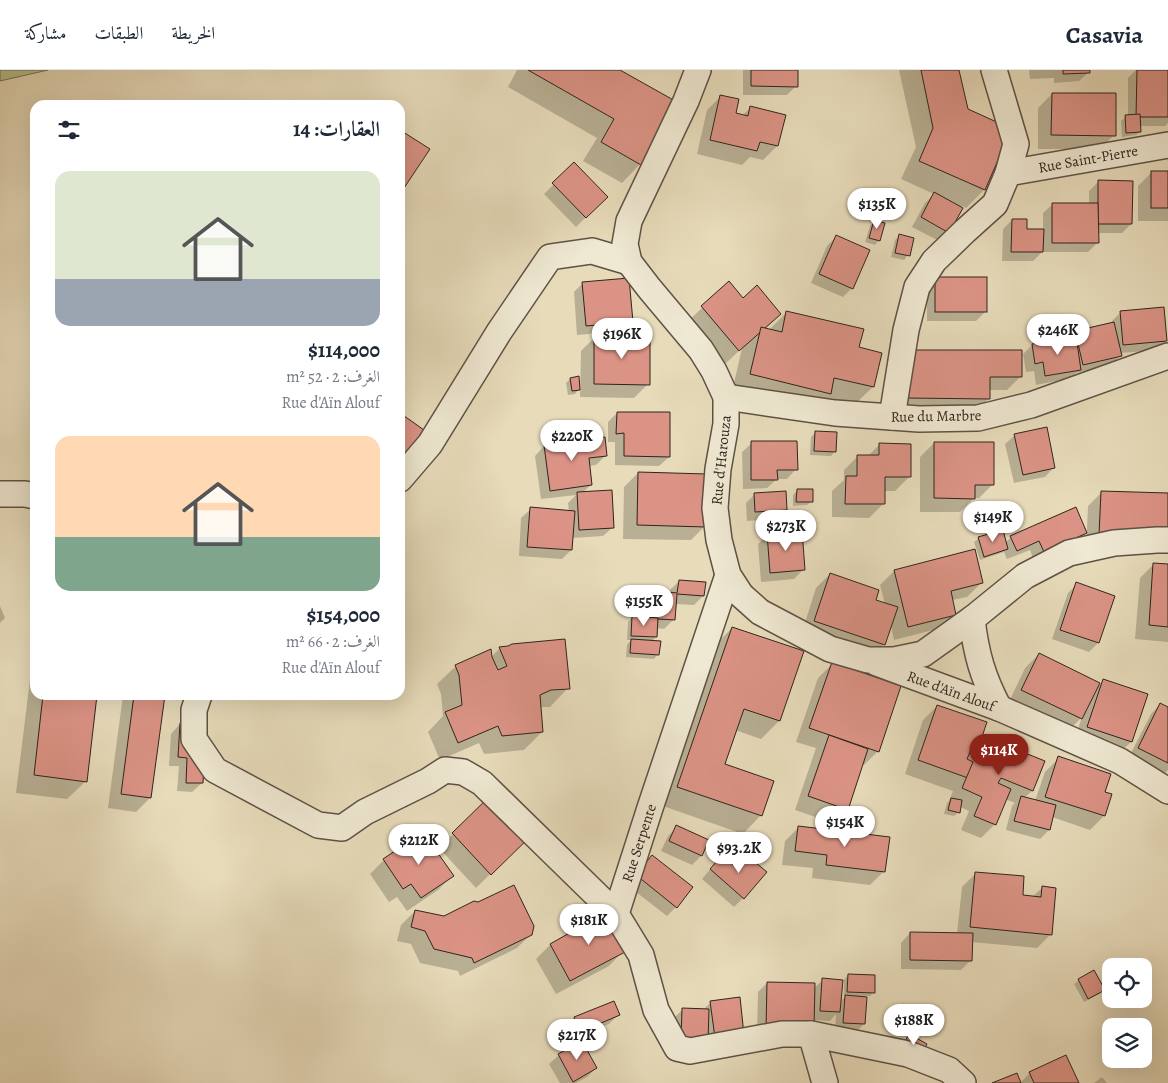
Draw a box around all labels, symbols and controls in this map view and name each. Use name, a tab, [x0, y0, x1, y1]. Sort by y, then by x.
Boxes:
text: Casavia	[1066, 19, 1143, 51]
text: مشاركة	[25, 21, 66, 45]
text: الطبقات	[94, 21, 143, 45]
text: الخريطة	[171, 21, 215, 45]
text: العقارات: 14	[293, 115, 380, 143]
icon: filters	[55, 116, 83, 144]
street label: Rue Saint-Pierre	[1037, 140, 1140, 178]
pin: $135K	[842, 188, 912, 230]
text: $135K	[858, 193, 896, 215]
icon: home	[173, 204, 263, 294]
pin: $246K	[1023, 314, 1093, 356]
pin: $196K	[587, 318, 657, 360]
text: $246K	[1038, 319, 1078, 341]
text: $196K	[603, 323, 641, 345]
text: $114,000	[308, 336, 380, 364]
text: الغرف: 2 · 52 m²	[286, 366, 380, 388]
text: Rue d'Aïn Alouf	[282, 392, 380, 414]
street label: Rue du Marbre	[890, 405, 982, 427]
street label: Rue d'Harouza	[706, 414, 736, 506]
pin: $220K	[537, 420, 607, 462]
text: $220K	[551, 425, 593, 447]
icon: home	[173, 469, 263, 559]
pin: $149K	[958, 500, 1028, 543]
text: $149K	[974, 506, 1012, 528]
pin: $273K	[751, 510, 821, 552]
text: $273K	[766, 515, 806, 537]
pin: $155K	[609, 584, 679, 627]
text: $155K	[625, 590, 663, 612]
text: $154,000	[307, 601, 380, 629]
text: الغرف: 2 · 66 m²	[286, 631, 380, 653]
text: Rue d'Aïn Alouf	[282, 657, 380, 679]
street label: Rue d'Aïn Alouf	[904, 666, 1000, 717]
pin: $114K	[964, 734, 1034, 776]
text: $114K	[981, 739, 1017, 761]
street label: Rue Serpente	[617, 801, 661, 885]
pin: $154K	[810, 806, 880, 848]
text: $154K	[826, 811, 864, 833]
pin: $212K	[384, 824, 454, 866]
text: $212K	[399, 829, 439, 851]
pin: $93.2K	[698, 832, 780, 874]
text: $93.2K	[717, 837, 761, 859]
pin: $181K	[554, 904, 624, 946]
text: $181K	[570, 909, 608, 931]
map controls	[1102, 958, 1152, 1068]
button: locate	[1102, 958, 1152, 1008]
pin: $188K	[879, 1004, 949, 1046]
text: $188K	[894, 1009, 934, 1031]
pin: $217K	[542, 1018, 612, 1061]
button: layers	[1102, 1018, 1152, 1068]
text: $217K	[558, 1024, 596, 1046]

